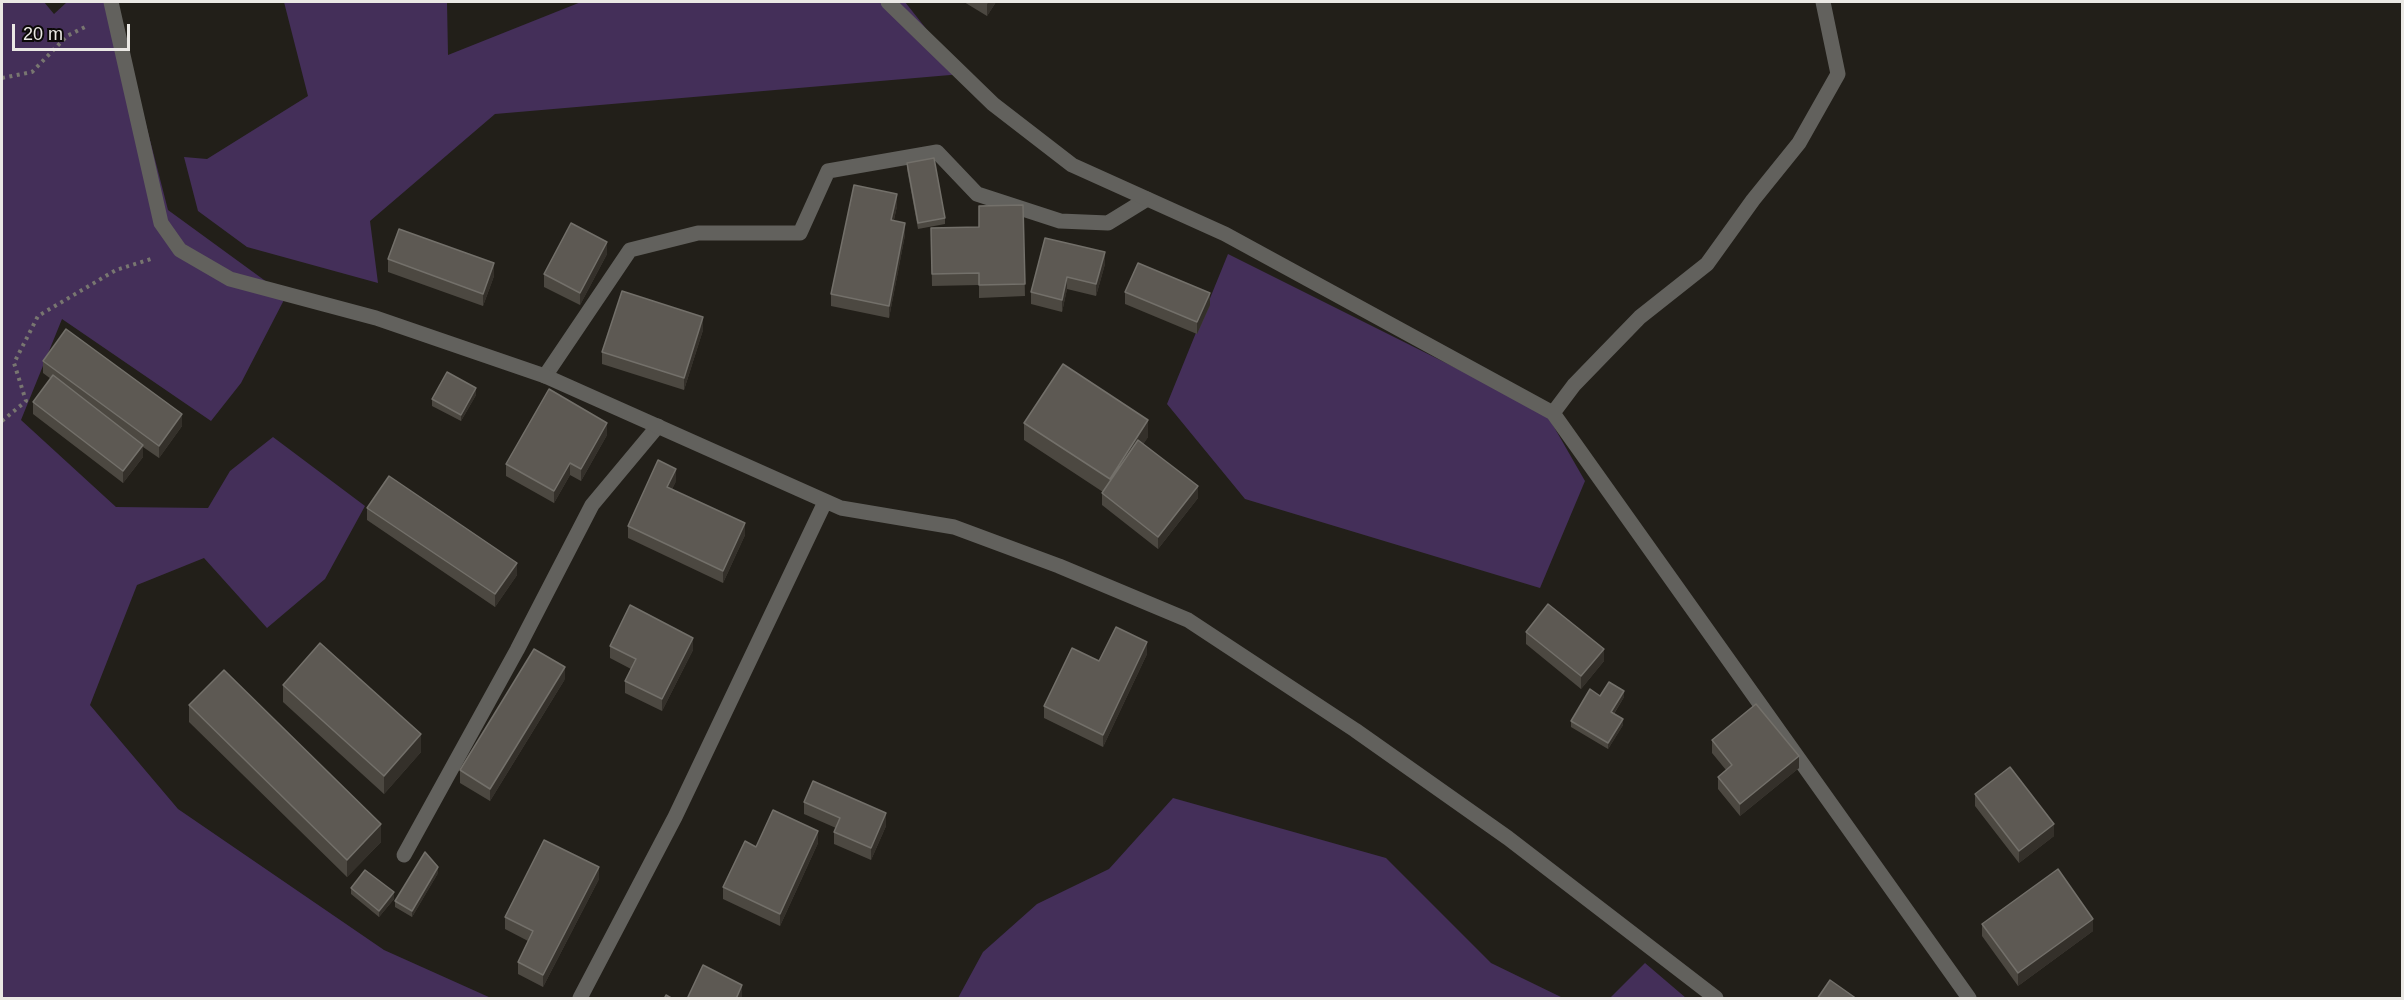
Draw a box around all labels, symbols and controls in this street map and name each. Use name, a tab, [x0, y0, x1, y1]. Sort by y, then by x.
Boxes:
scale bar	[15, 12, 134, 50]
text: 20 m	[23, 24, 63, 44]

